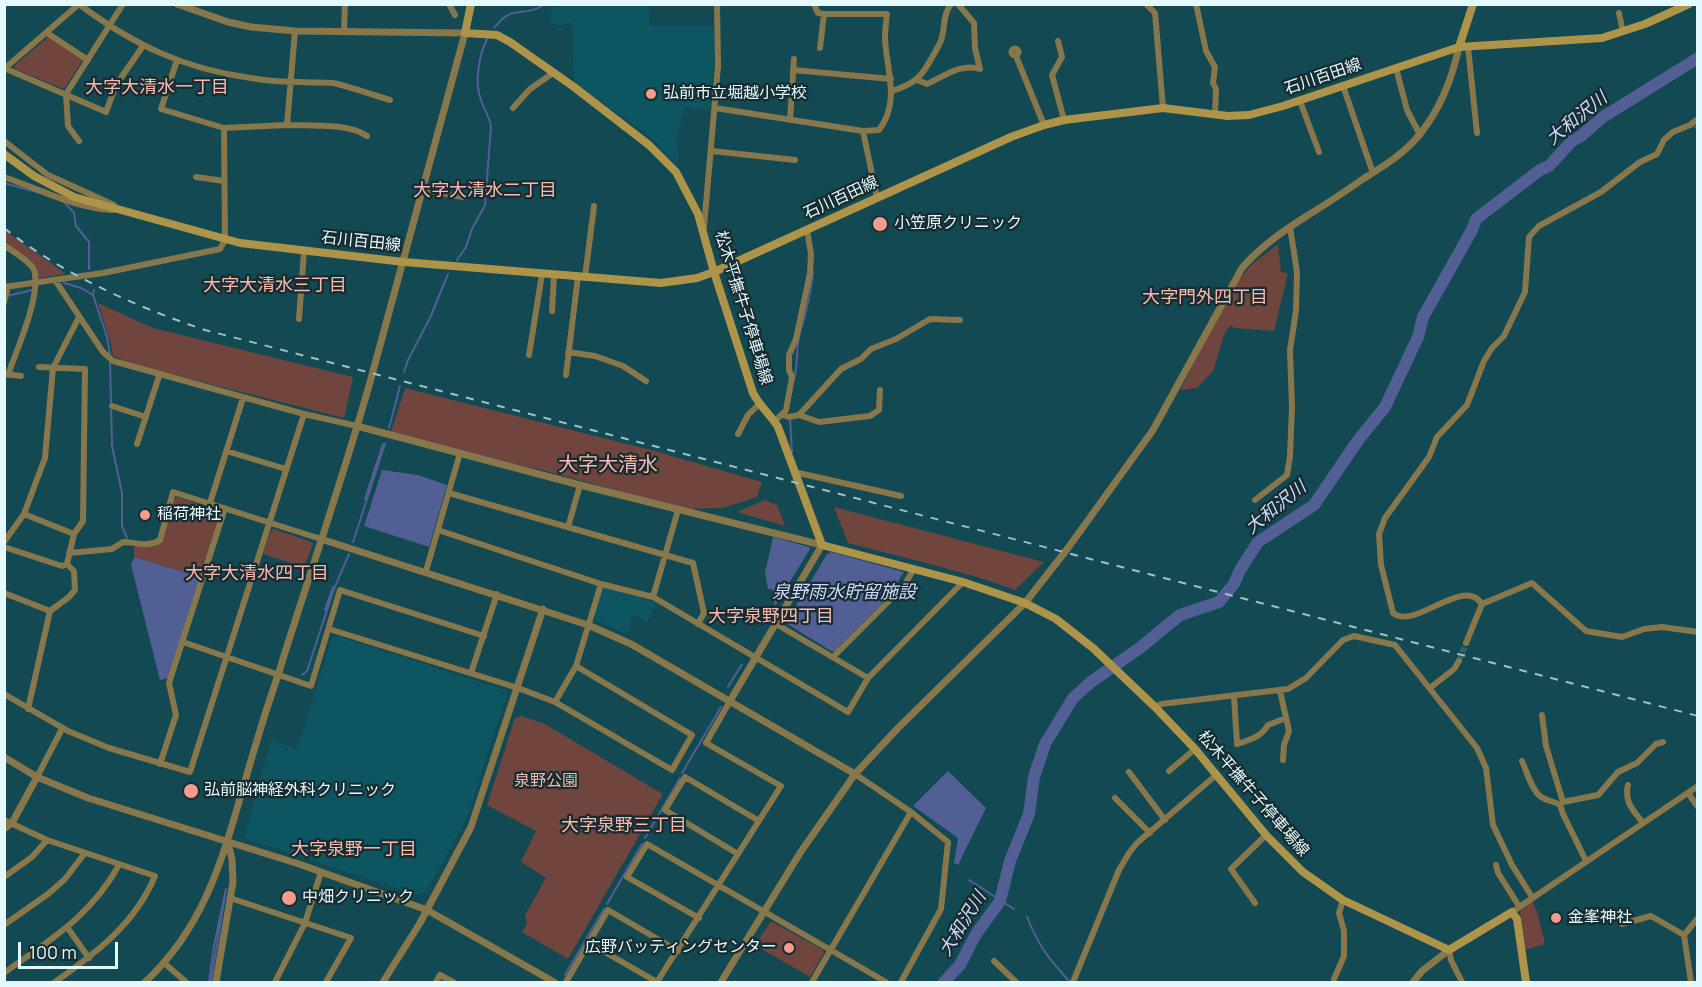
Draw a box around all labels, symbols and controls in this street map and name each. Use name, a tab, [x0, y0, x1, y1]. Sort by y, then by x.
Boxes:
street label: 石川百田線	[1282, 55, 1364, 99]
district label: 大字大清水一丁目	[85, 77, 229, 99]
place label: 弘前市立堀越小学校	[663, 84, 807, 104]
marker: 弘前市立堀越小学校	[644, 87, 658, 101]
water label: 大和沢川	[1542, 88, 1612, 150]
street label: 石川百田線	[801, 172, 881, 224]
district label: 大字大清水二丁目	[413, 180, 557, 202]
place label: 小笠原クリニック	[894, 214, 1022, 234]
marker: 小笠原クリニック	[871, 215, 889, 233]
street label: 石川百田線	[320, 228, 402, 256]
street label: 松木平撫牛子停車場線	[710, 229, 776, 387]
district label: 大字大清水三丁目	[203, 275, 347, 297]
district label: 大字門外四丁目	[1142, 287, 1268, 309]
district label: 大字大清水	[558, 453, 658, 477]
water label: 大和沢川	[1241, 477, 1311, 539]
place label: 稲荷神社	[157, 505, 221, 525]
marker: 稲荷神社	[138, 508, 152, 522]
district label: 大字大清水四丁目	[185, 563, 329, 585]
water label: 泉野雨水貯留施設	[772, 582, 916, 604]
district label: 大字泉野四丁目	[708, 606, 834, 628]
street label: 松木平撫牛子停車場線	[1193, 727, 1313, 861]
park label: 泉野公園	[514, 772, 578, 792]
place label: 弘前脳神経外科クリニック	[204, 781, 396, 801]
marker: 弘前脳神経外科クリニック	[182, 782, 200, 800]
district label: 大字泉野三丁目	[561, 815, 687, 837]
district label: 大字泉野一丁目	[291, 839, 417, 861]
place label: 中畑クリニック	[302, 888, 414, 908]
water label: 大和沢川	[935, 888, 991, 960]
marker: 中畑クリニック	[280, 889, 298, 907]
place label: 金峯神社	[1568, 908, 1632, 928]
marker: 金峯神社	[1549, 911, 1563, 925]
scale bar	[21, 930, 122, 968]
place label: 広野バッティングセンター	[585, 938, 777, 958]
text: 100 m	[29, 940, 77, 964]
marker: 広野バッティングセンター	[782, 941, 796, 955]

